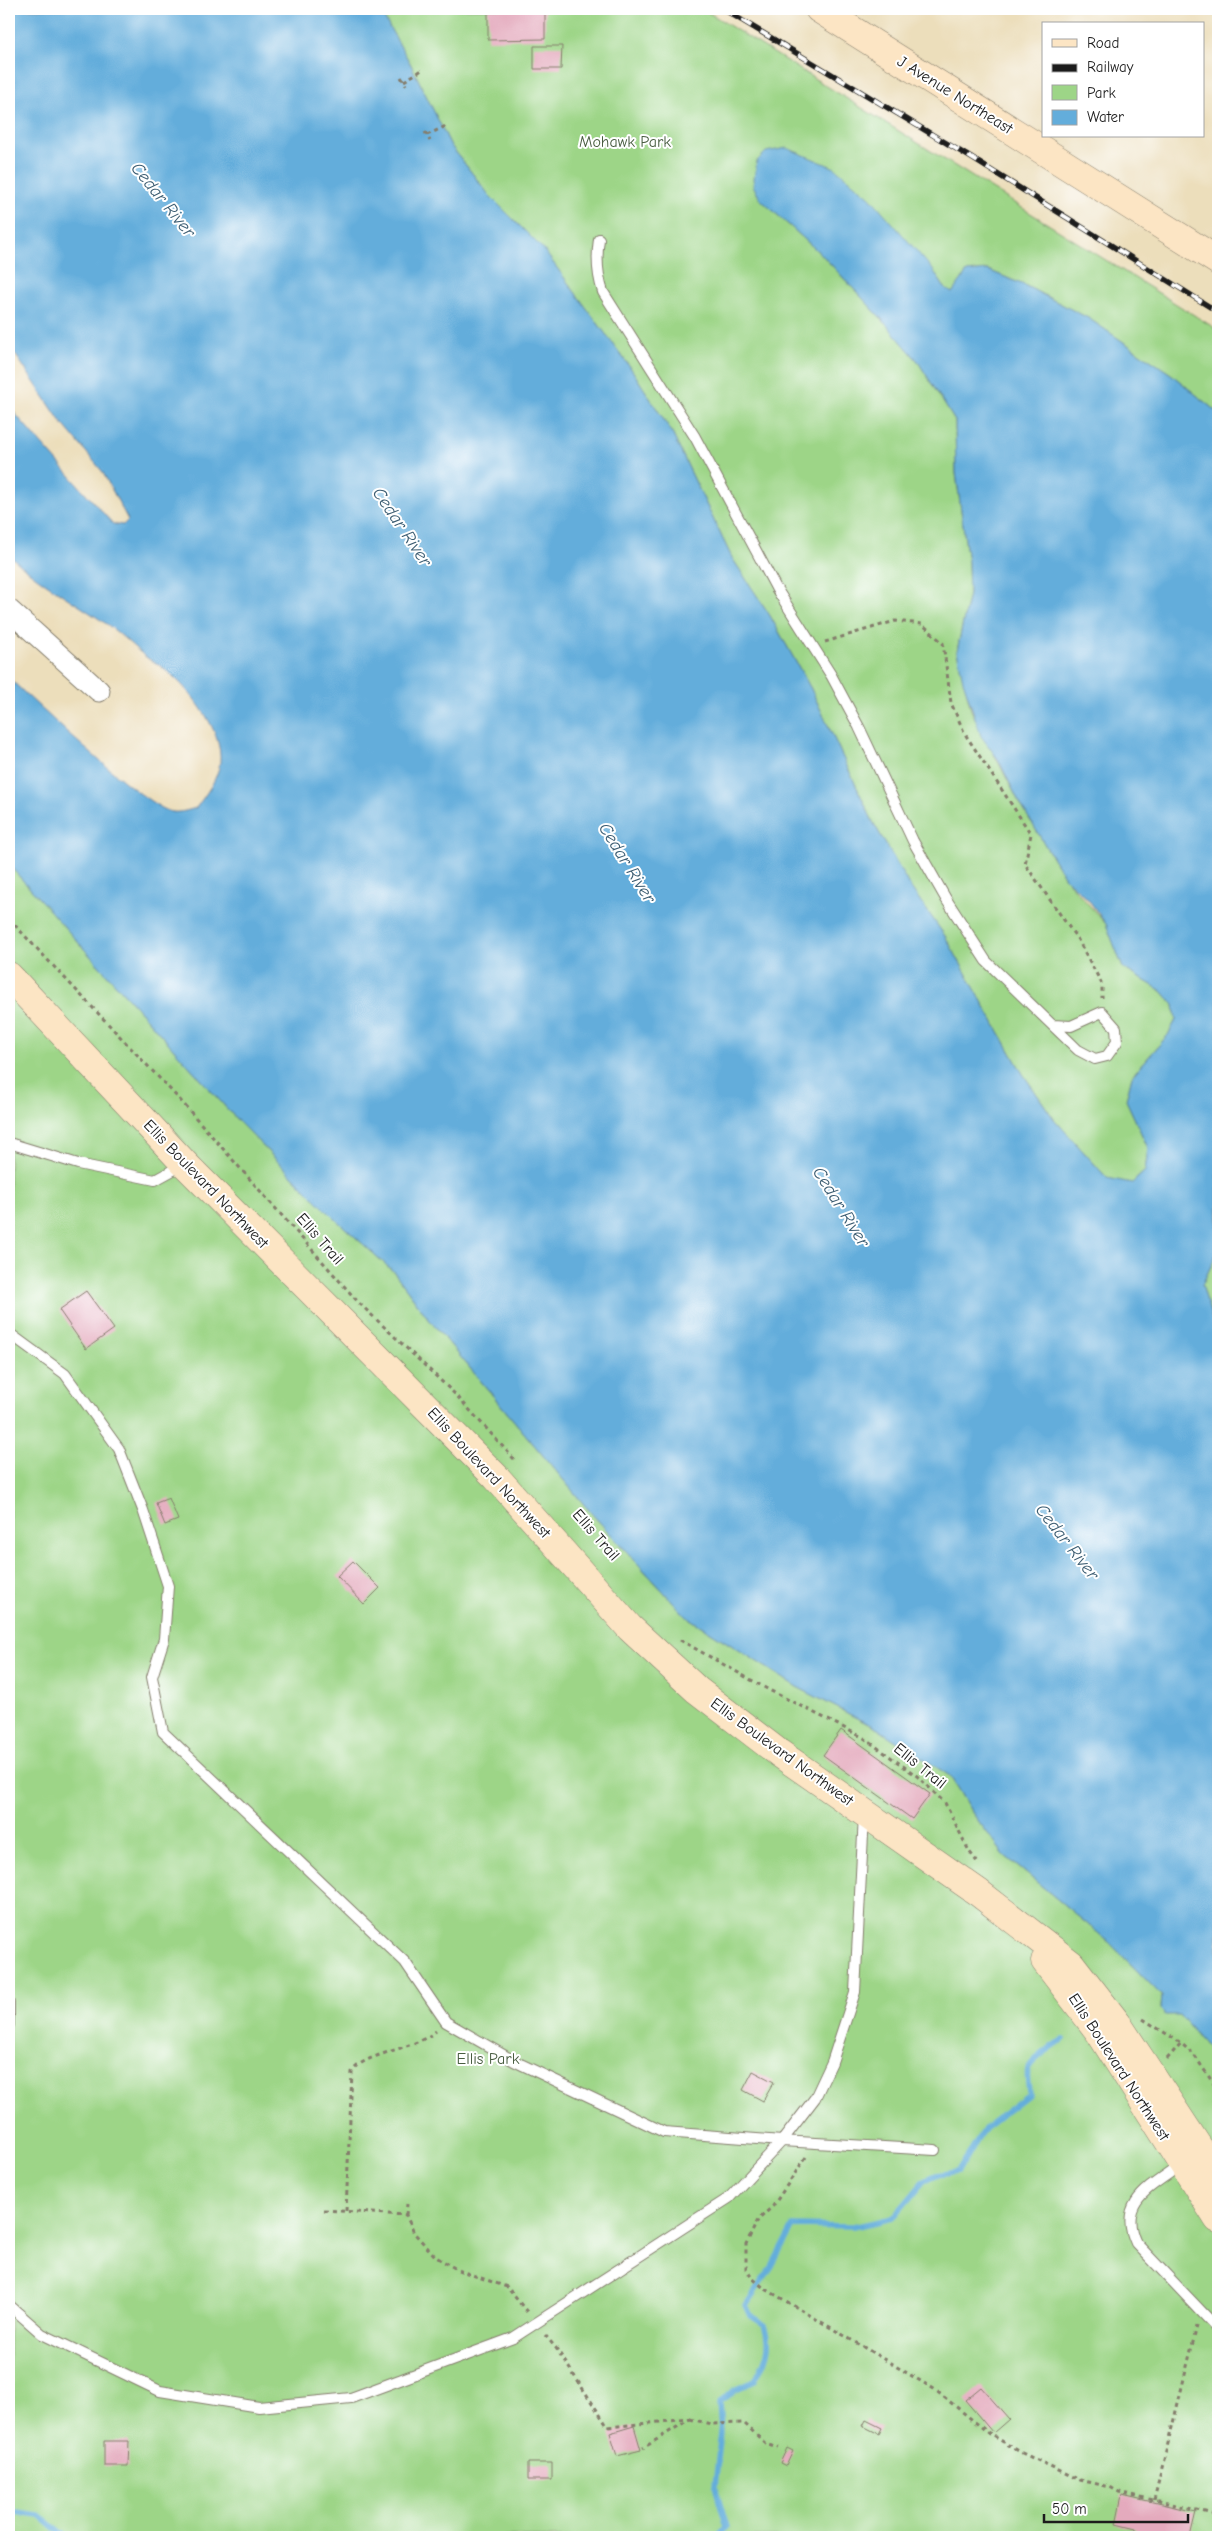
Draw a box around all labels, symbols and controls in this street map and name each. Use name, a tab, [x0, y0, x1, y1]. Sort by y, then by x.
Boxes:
legend	[1042, 22, 1204, 138]
text: Road	[1087, 34, 1119, 52]
street label: J Avenue Northeast	[894, 52, 1016, 138]
text: Railway	[1087, 58, 1134, 76]
text: Park	[1087, 84, 1116, 102]
text: Water	[1087, 108, 1124, 126]
park label: Mohawk Park	[579, 133, 671, 151]
water label: Cedar River	[126, 158, 200, 242]
water label: Cedar River	[368, 484, 437, 571]
water label: Cedar River	[594, 819, 660, 908]
street label: Ellis Boulevard Northwest	[140, 1116, 272, 1252]
water label: Cedar River	[808, 1163, 874, 1252]
street label: Ellis Trail	[293, 1210, 347, 1268]
street label: Ellis Boulevard Northwest	[424, 1404, 554, 1542]
water label: Cedar River	[1031, 1500, 1104, 1585]
street label: Ellis Trail	[569, 1506, 623, 1564]
street label: Ellis Boulevard Northwest	[707, 1694, 857, 1810]
street label: Ellis Trail	[890, 1739, 950, 1793]
street label: Ellis Boulevard Northwest	[1065, 1990, 1174, 2144]
park label: Ellis Park	[457, 2050, 520, 2068]
scale bar	[1044, 2491, 1188, 2523]
text: 50 m	[1052, 2500, 1087, 2518]

